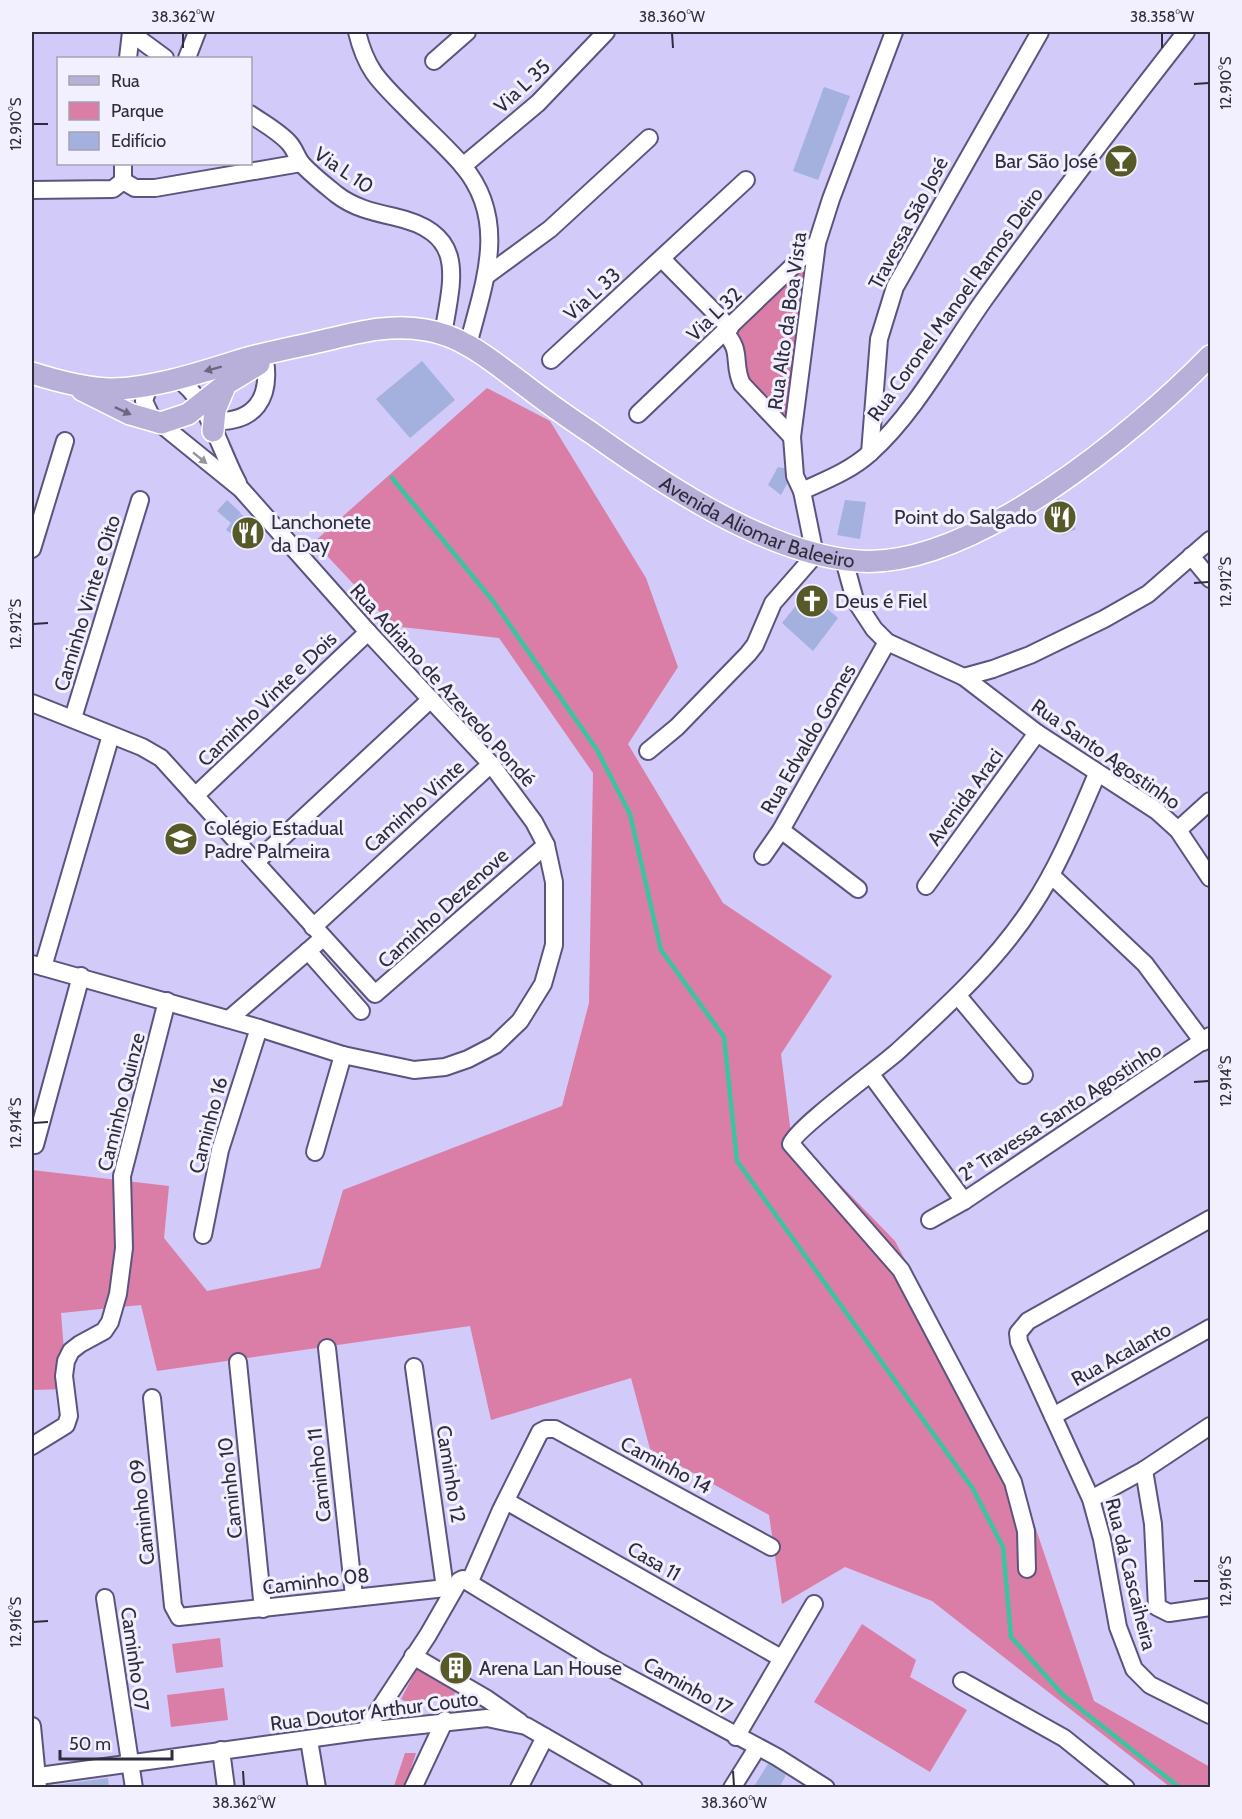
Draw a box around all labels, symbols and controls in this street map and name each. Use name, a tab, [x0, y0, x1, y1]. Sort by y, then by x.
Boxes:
text: 38.362°W	[151, 8, 215, 26]
text: 38.360°W	[639, 8, 706, 26]
text: 38.358°W	[1130, 8, 1195, 26]
street label: Via L 35	[489, 54, 555, 118]
text: 12.910°S	[1217, 56, 1235, 109]
legend	[57, 57, 252, 165]
text: Rua	[111, 70, 140, 92]
text: 12.910°S	[7, 97, 25, 150]
text: Parque	[111, 100, 164, 122]
text: Edifício	[111, 130, 166, 152]
street label: Via L 10	[310, 141, 378, 199]
bar icon: Bar São José	[1103, 143, 1139, 179]
place label: Bar São José	[995, 149, 1098, 173]
street label: Travessa São José	[863, 153, 953, 293]
street label: Rua Coronel Manoel Ramos Deiro	[862, 182, 1048, 426]
street label: Rua Alto da Boa Vista	[763, 230, 811, 412]
street label: Via L 33	[559, 262, 625, 326]
street label: Via L 32	[681, 282, 747, 346]
one-way arrow	[204, 365, 222, 374]
one-way arrow	[115, 406, 132, 415]
one-way arrow	[192, 451, 207, 464]
street label: Avenida Aliomar Baleeiro	[655, 471, 856, 573]
restaurant icon: Point do Salgado	[1042, 499, 1078, 535]
place label: Point do Salgado	[894, 505, 1037, 529]
place label: Lanchonete da Day	[271, 510, 371, 557]
street label: Caminho Vinte e Oito	[49, 512, 125, 694]
restaurant icon: Lanchonete da Day	[230, 515, 266, 551]
text: 12.912°S	[1217, 557, 1235, 607]
street label: Rua Adriano de Azevedo Pondé	[345, 578, 541, 792]
church icon: Deus é Fiel	[794, 583, 830, 619]
place label: Deus é Fiel	[835, 589, 927, 613]
text: 12.912°S	[7, 599, 25, 649]
street label: Caminho Vinte e Dois	[193, 627, 341, 771]
street label: Rua Edvaldo Gomes	[755, 660, 861, 818]
street label: Rua Santo Agostinho	[1027, 694, 1185, 814]
street label: Avenida Araci	[922, 744, 1008, 850]
street label: Caminho Vinte	[359, 755, 469, 857]
place label: Colégio Estadual Padre Palmeira	[204, 816, 344, 863]
school or university icon: Colégio Estadual Padre Palmeira	[163, 821, 199, 857]
street label: Caminho Dezenove	[373, 843, 513, 973]
street label: Caminho Quinze	[92, 1030, 150, 1174]
street label: 2ª Travessa Santo Agostinho	[954, 1037, 1166, 1187]
text: 12.914°S	[1217, 1055, 1235, 1106]
street label: Caminho 16	[184, 1074, 232, 1176]
text: 12.914°S	[7, 1097, 25, 1148]
street label: Rua Acalanto	[1067, 1317, 1175, 1391]
street label: Caminho 12	[431, 1424, 471, 1524]
street label: Caminho 11	[302, 1427, 336, 1523]
street label: Caminho 14	[617, 1431, 716, 1499]
street label: Caminho 10	[213, 1436, 247, 1540]
street label: Caminho 09	[124, 1458, 160, 1566]
street label: Rua da Cascaiheira	[1101, 1495, 1162, 1653]
street label: Casa 11	[623, 1536, 685, 1586]
text: 12.916°S	[1217, 1555, 1235, 1606]
street label: Caminho 08	[261, 1563, 371, 1599]
text: 12.916°S	[7, 1596, 25, 1647]
street label: Caminho 07	[116, 1605, 154, 1713]
building icon: Arena Lan House	[438, 1650, 474, 1686]
street label: Caminho 17	[639, 1652, 737, 1720]
place label: Arena Lan House	[479, 1656, 622, 1680]
street label: Rua Doutor Arthur Couto	[269, 1686, 479, 1736]
scale bar	[60, 1723, 172, 1761]
text: 50 m	[69, 1733, 111, 1755]
text: 38.362°W	[212, 1794, 276, 1812]
text: 38.360°W	[701, 1794, 768, 1812]

